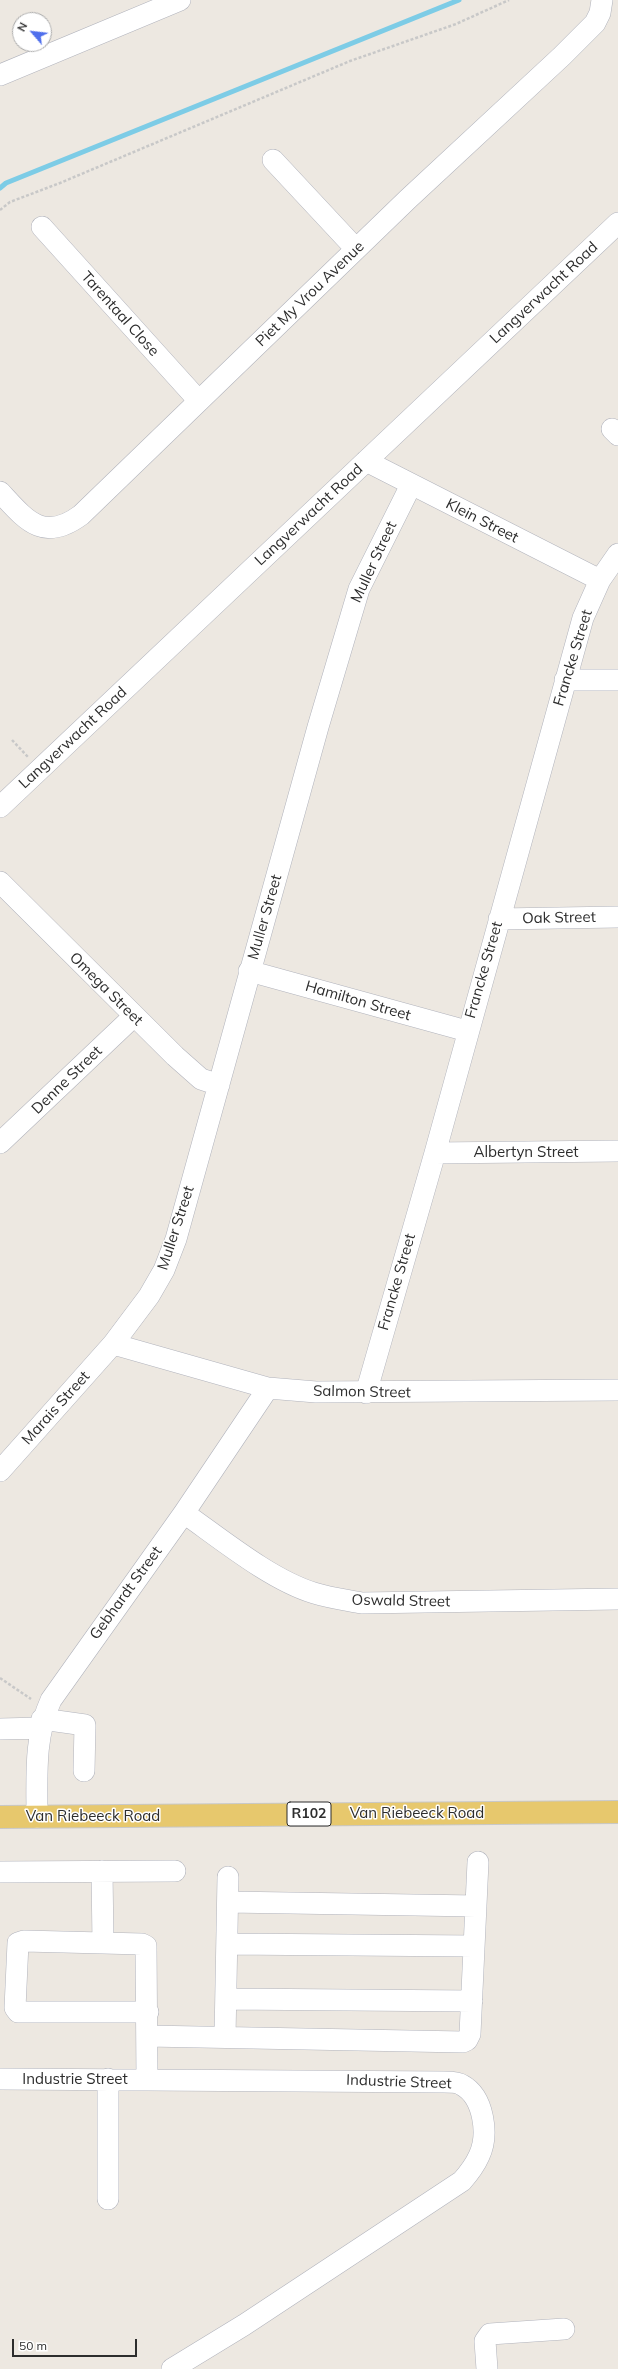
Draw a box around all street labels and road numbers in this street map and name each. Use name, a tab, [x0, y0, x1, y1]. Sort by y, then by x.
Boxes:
street label: Piet My Vrou Avenue	[252, 238, 368, 350]
street label: Langverwacht Road	[486, 238, 602, 348]
street label: Tarentaal Close	[77, 268, 163, 360]
street label: Langverwacht Road	[251, 460, 367, 570]
street label: Klein Street	[443, 495, 521, 547]
street label: Muller Street	[347, 518, 401, 606]
street label: Francke Street	[550, 608, 596, 708]
street label: Langverwacht Road	[15, 683, 131, 793]
street label: Muller Street	[244, 872, 286, 962]
street label: Oak Street	[522, 908, 596, 928]
street label: Francke Street	[462, 919, 506, 1021]
street label: Omega Street	[66, 949, 146, 1029]
street label: Hamilton Street	[303, 977, 413, 1025]
street label: Denne Street	[28, 1042, 106, 1118]
street label: Albertyn Street	[473, 1143, 579, 1161]
street label: Muller Street	[154, 1184, 198, 1272]
street label: Francke Street	[375, 1231, 419, 1333]
street label: Marais Street	[18, 1368, 94, 1448]
street label: Salmon Street	[313, 1382, 411, 1402]
street label: Gebhardt Street	[86, 1543, 166, 1643]
street label: Oswald Street	[351, 1591, 451, 1611]
road number: R102	[287, 1802, 331, 1826]
street label: Van Riebeeck Road	[350, 1804, 484, 1822]
street label: Van Riebeeck Road	[26, 1807, 160, 1825]
street label: Industrie Street	[22, 2070, 128, 2088]
street label: Industrie Street	[346, 2071, 452, 2093]

